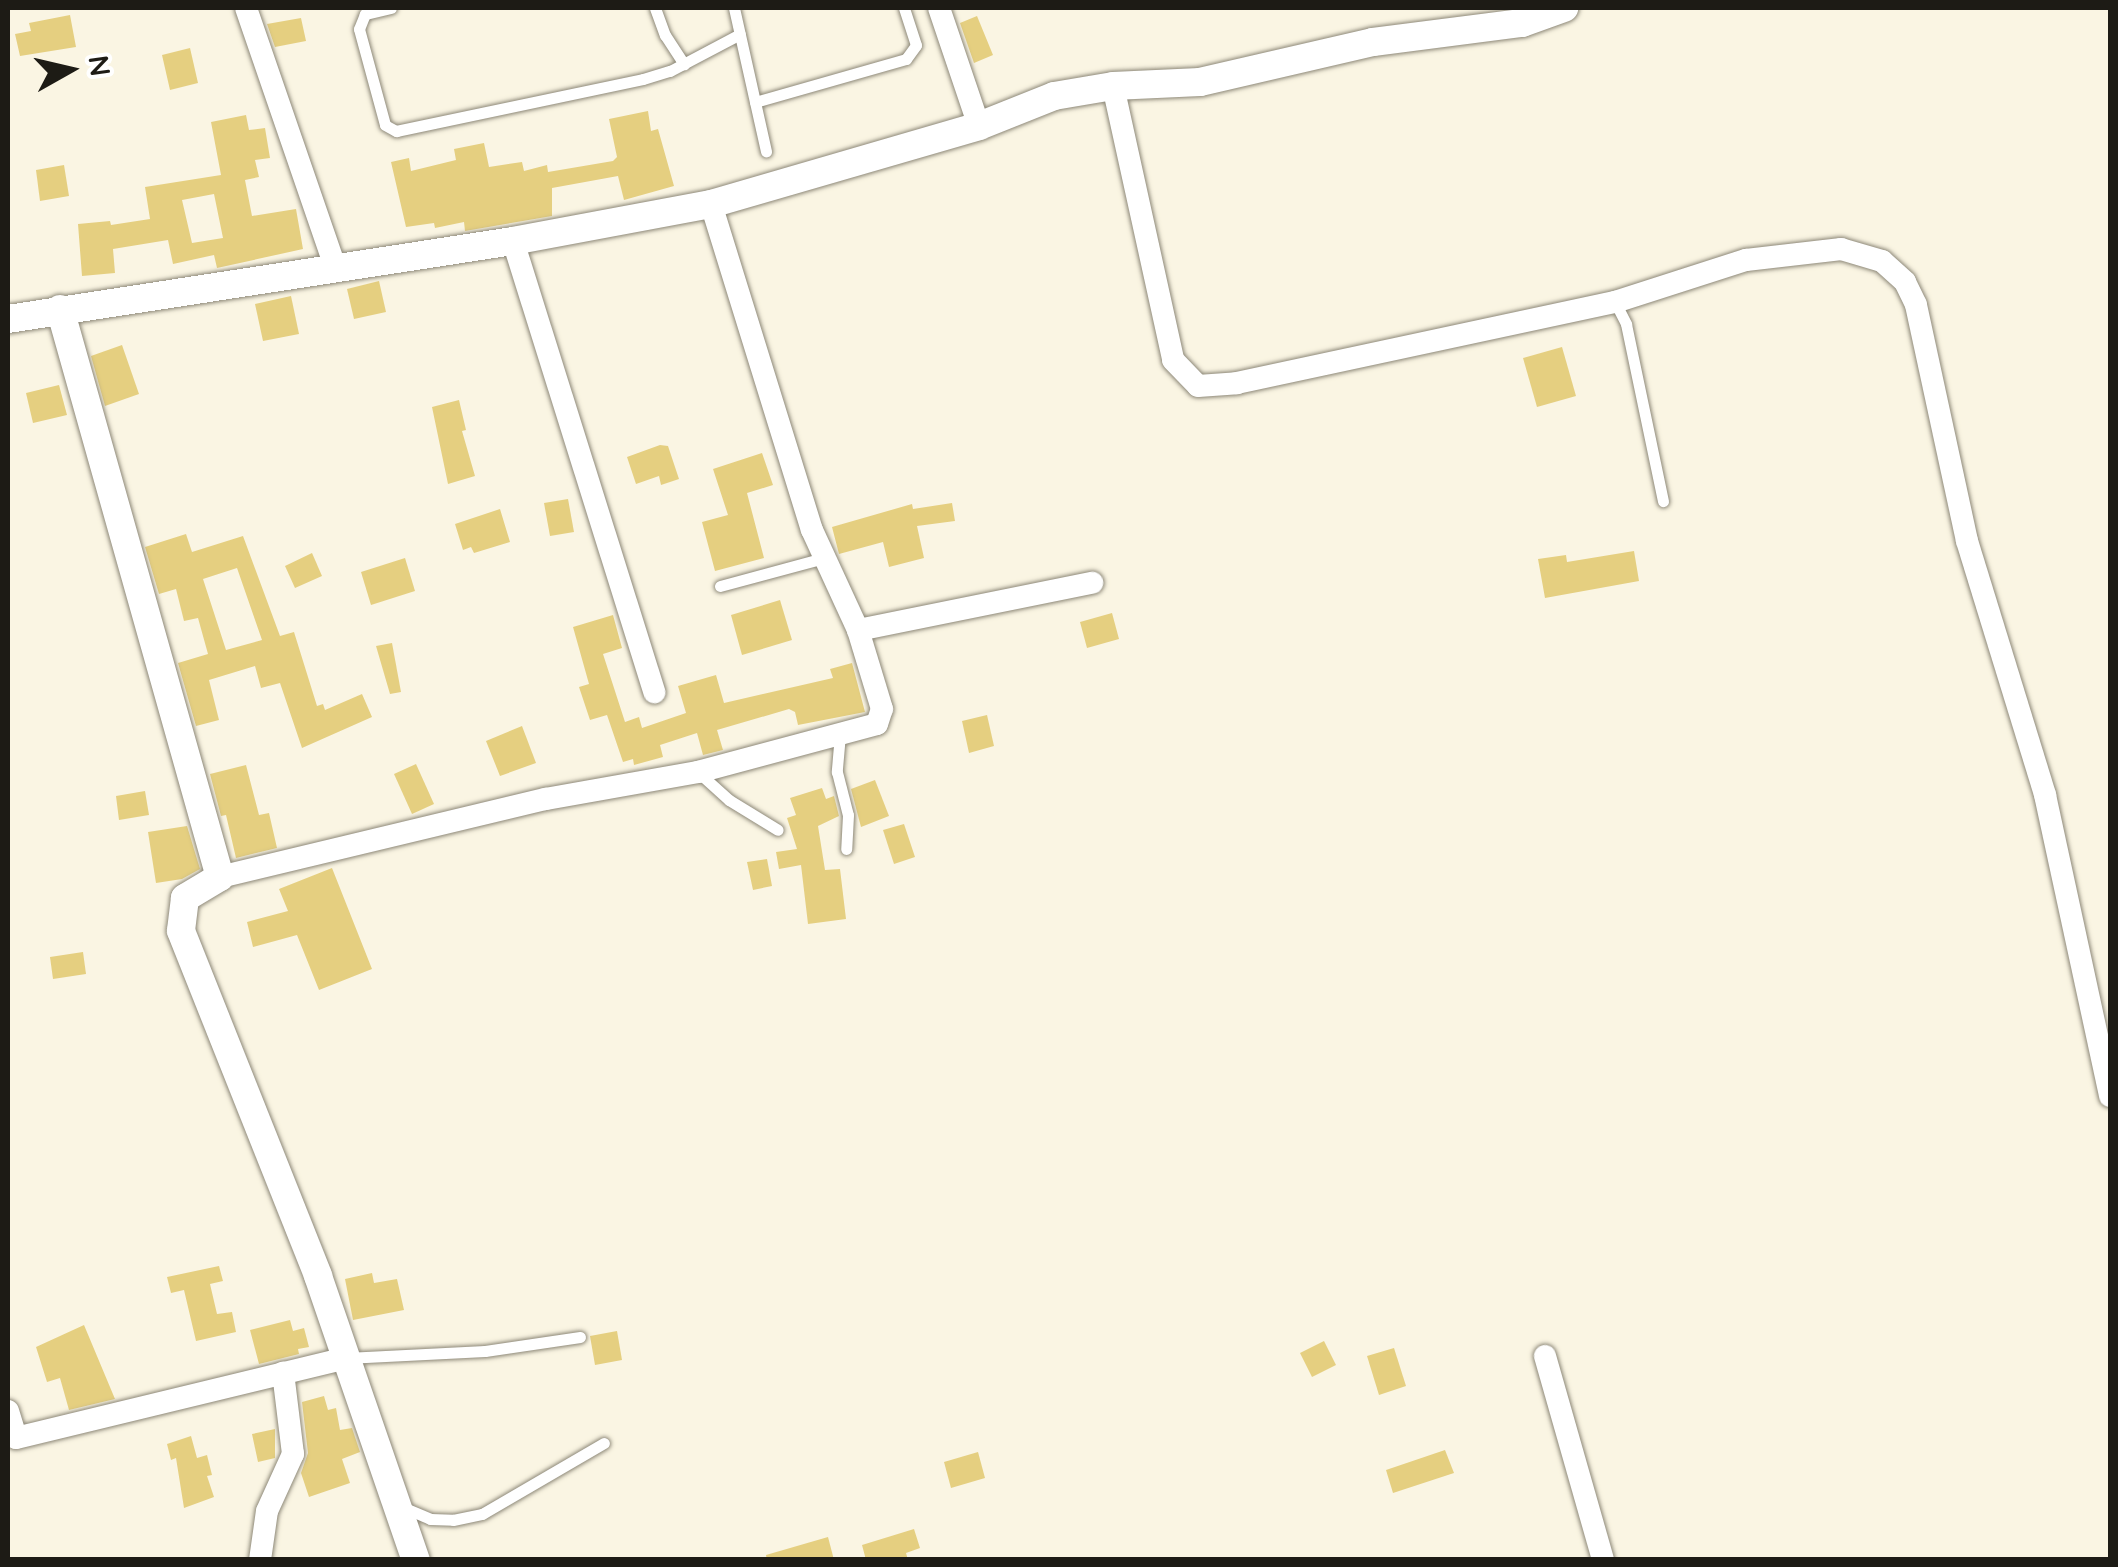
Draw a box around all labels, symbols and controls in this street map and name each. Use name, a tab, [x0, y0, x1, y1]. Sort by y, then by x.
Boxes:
north arrow	[20, 20, 120, 120]
text: N	[81, 53, 119, 78]

